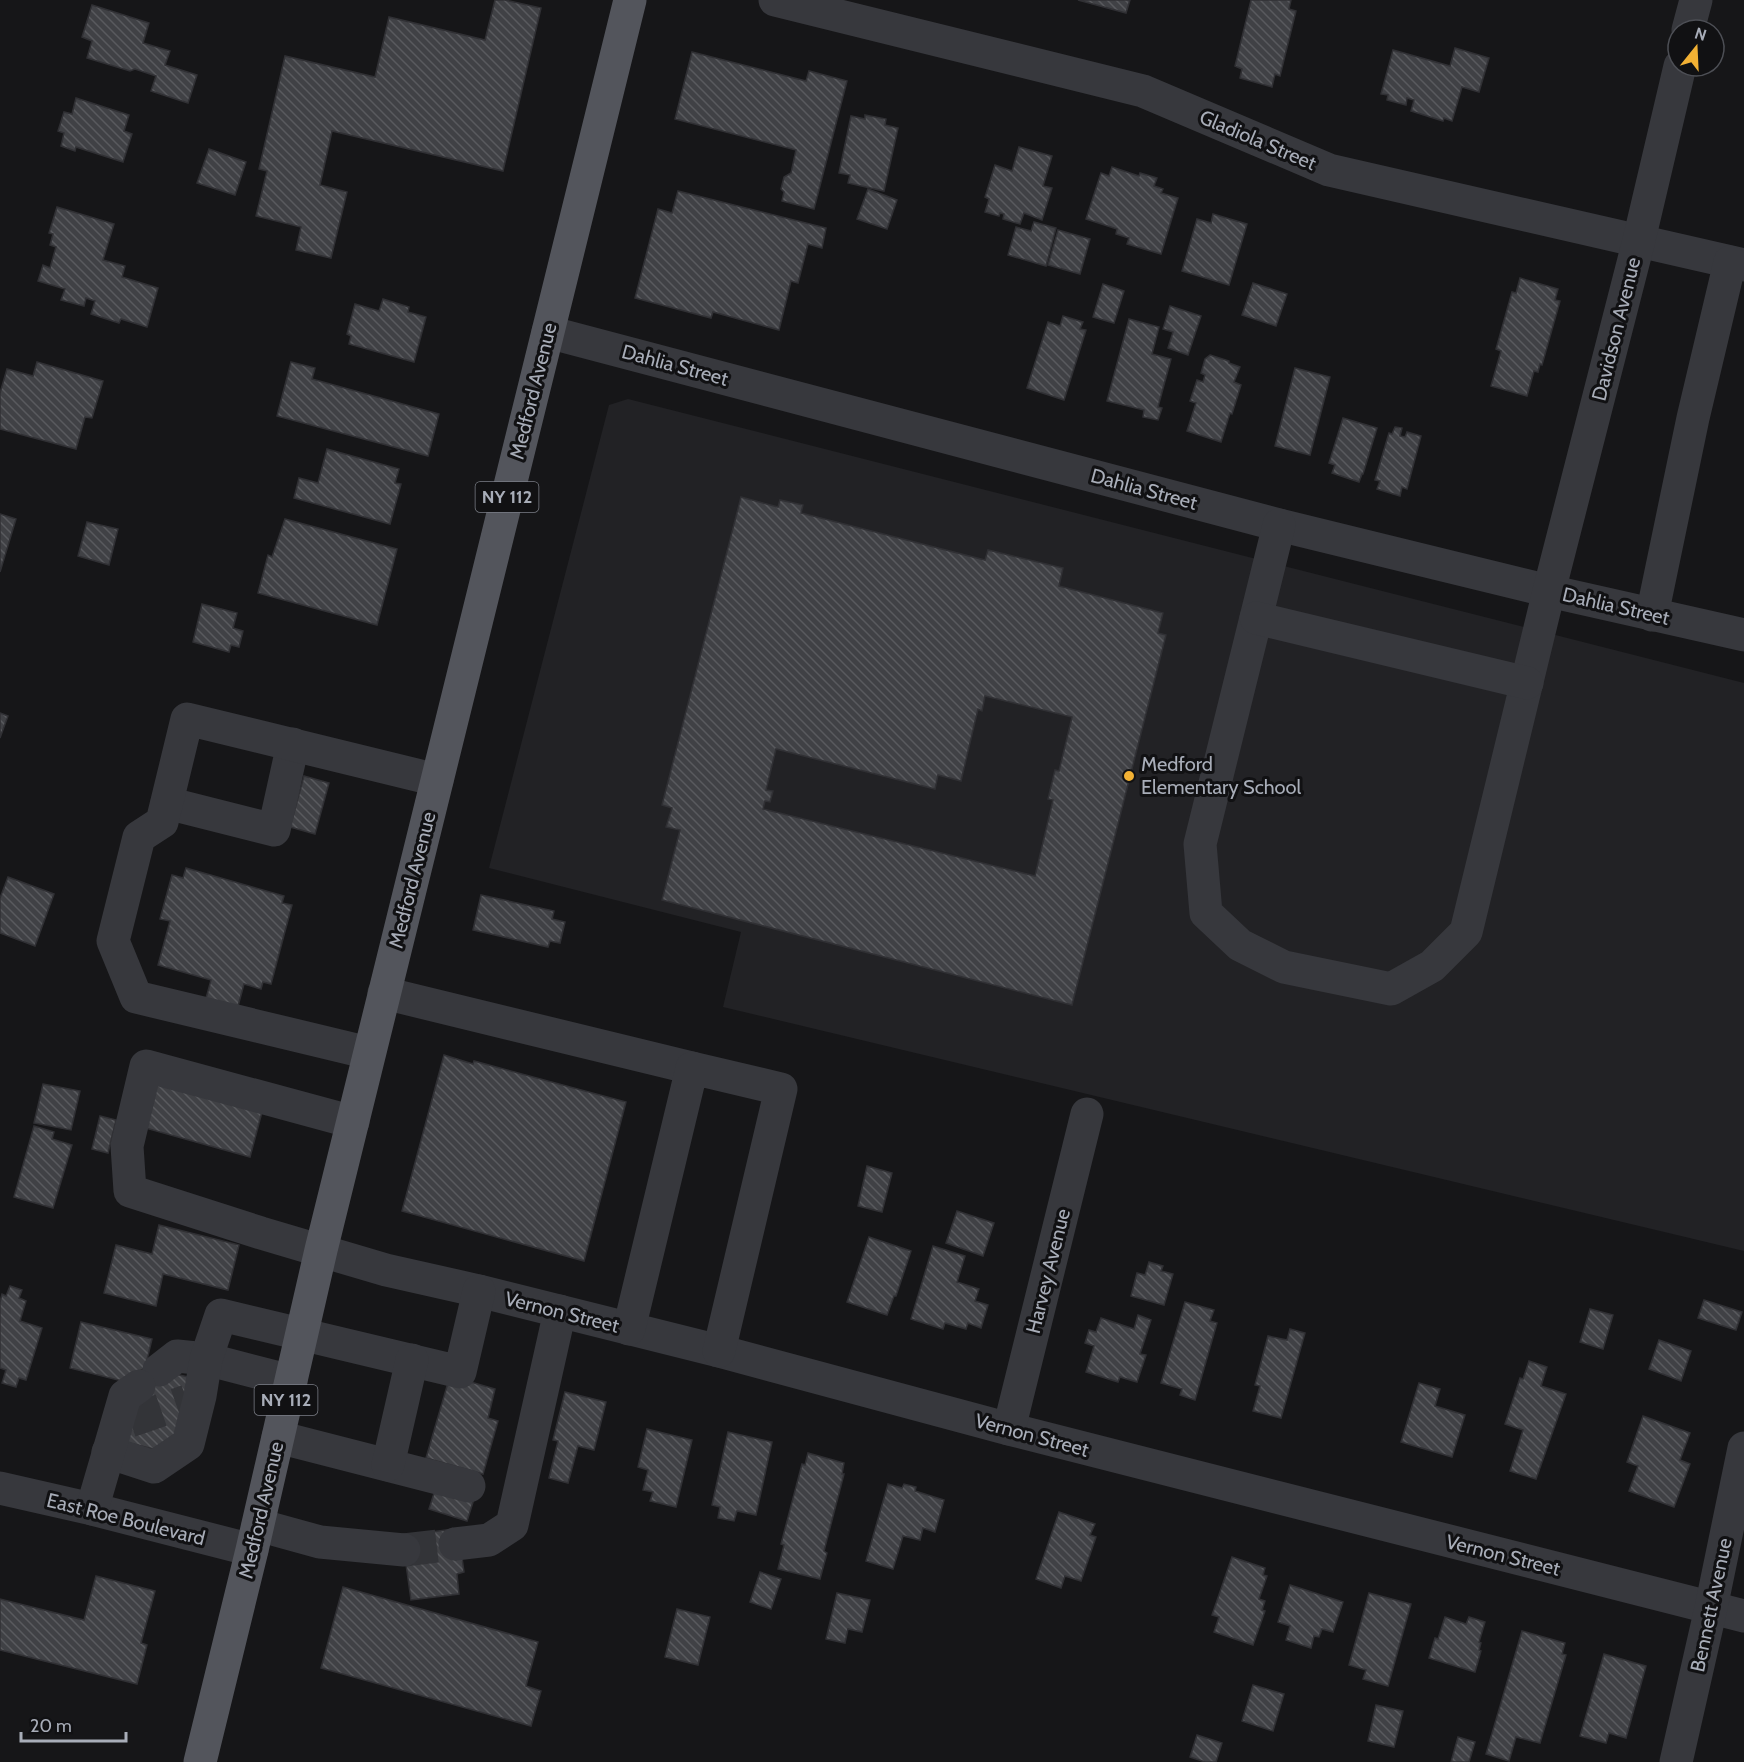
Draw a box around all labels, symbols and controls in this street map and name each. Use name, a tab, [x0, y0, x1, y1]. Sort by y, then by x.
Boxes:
north arrow	[1666, 18, 1726, 78]
text: N	[1692, 23, 1709, 45]
street label: Gladiola Street	[1196, 105, 1320, 175]
street label: Davidson Avenue	[1587, 255, 1645, 403]
street label: Medford Avenue	[504, 320, 562, 462]
street label: Dahlia Street	[619, 339, 731, 391]
street label: Dahlia Street	[1088, 463, 1200, 515]
road number: NY 112	[476, 482, 538, 512]
street label: Dahlia Street	[1560, 582, 1672, 630]
place label: Medford Elementary School	[1141, 752, 1302, 799]
marker: Medford Elementary School	[1122, 769, 1136, 783]
street label: Medford Avenue	[383, 809, 441, 951]
street label: Harvey Avenue	[1021, 1206, 1075, 1336]
street label: Vernon Street	[502, 1286, 622, 1338]
road number: NY 112	[254, 1385, 318, 1415]
street label: Vernon Street	[972, 1408, 1092, 1462]
street label: Medford Avenue	[234, 1439, 288, 1581]
street label: East Roe Boulevard	[44, 1488, 208, 1550]
street label: Vernon Street	[1443, 1529, 1563, 1581]
street label: Bennett Avenue	[1685, 1536, 1737, 1674]
scale bar	[21, 1705, 126, 1743]
text: 20 m	[30, 1715, 72, 1737]

